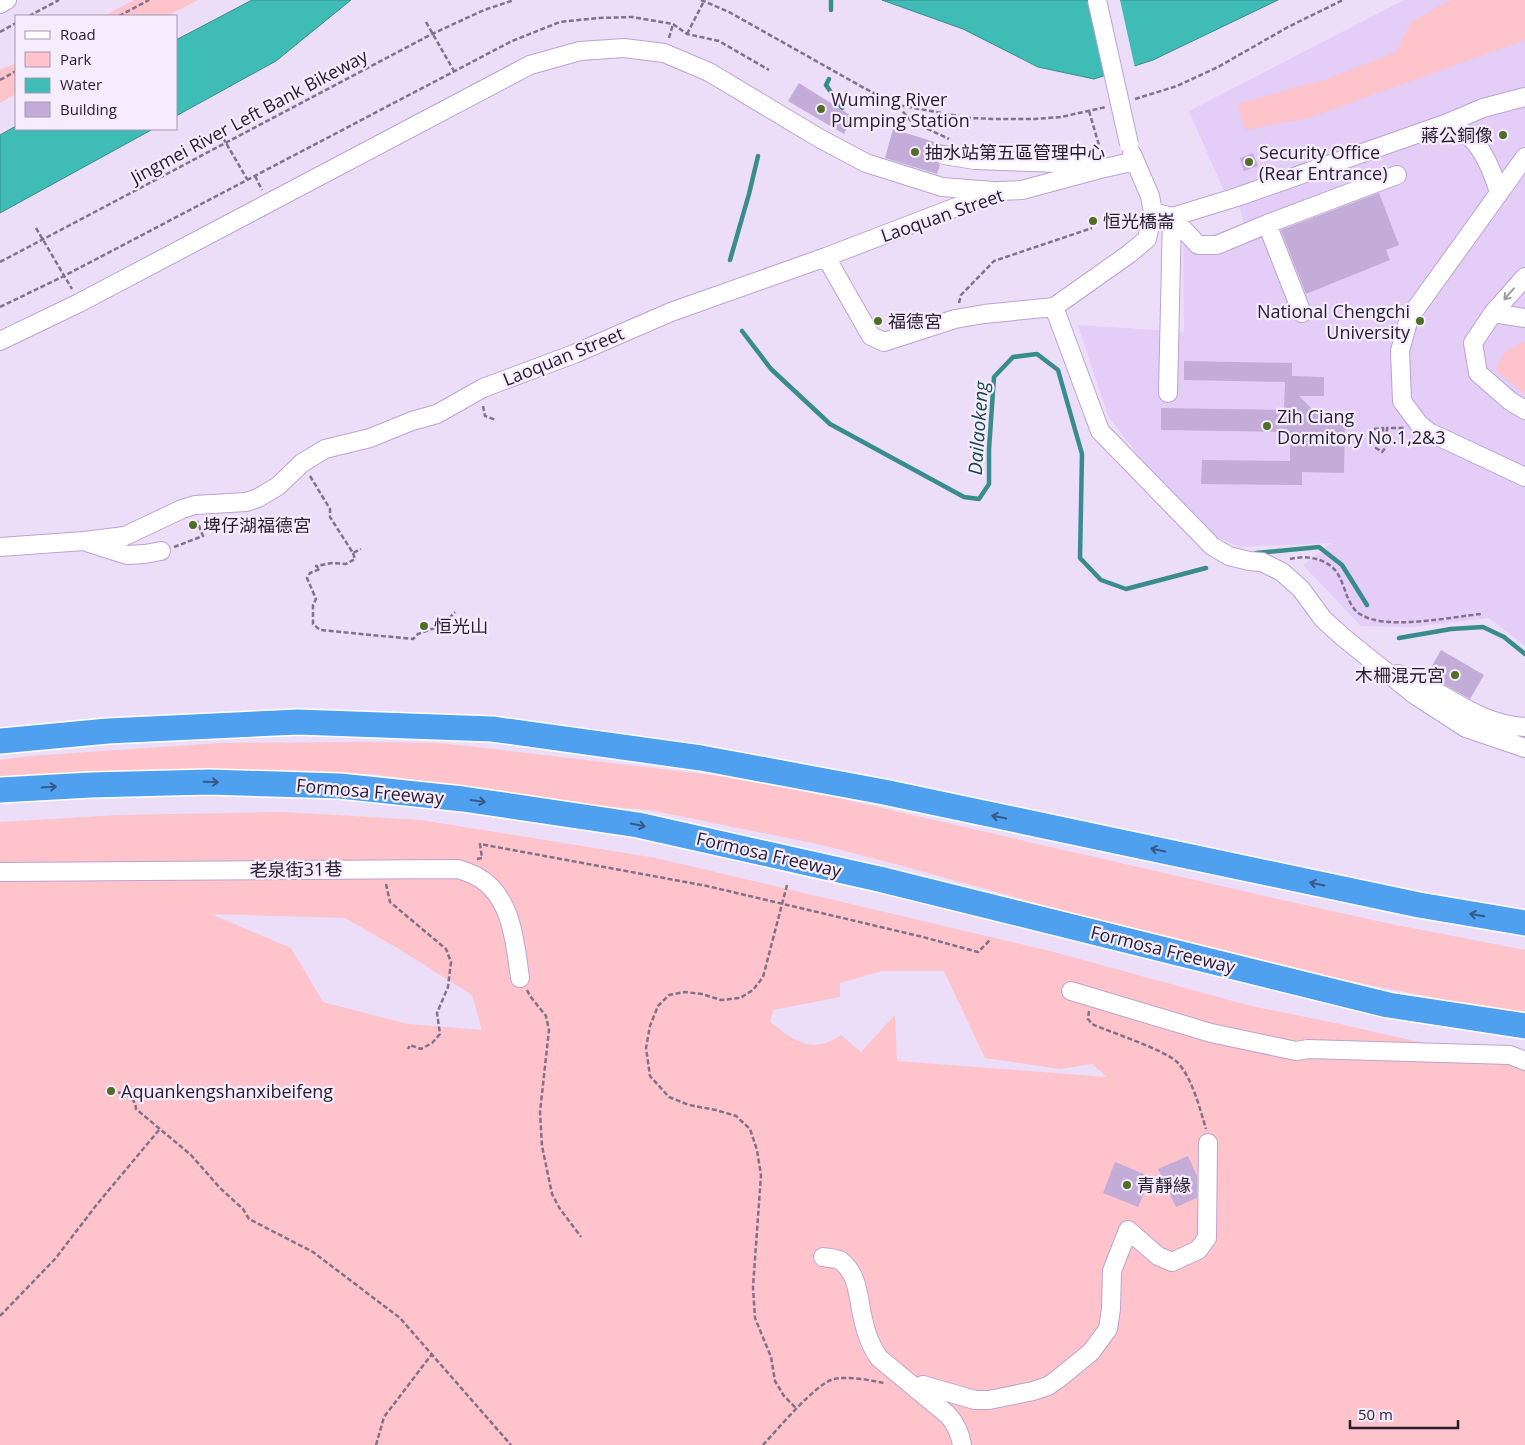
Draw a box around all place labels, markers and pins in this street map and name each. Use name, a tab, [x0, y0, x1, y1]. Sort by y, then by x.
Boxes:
place label: Wuming River Pumping Station	[831, 87, 970, 132]
marker: Wuming River Pumping Station	[815, 103, 827, 115]
place label: 蔣公銅像	[1421, 123, 1493, 147]
marker: 蔣公銅像	[1497, 129, 1509, 141]
place label: 抽水站第五區管理中心	[925, 140, 1105, 164]
place label: Security Office (Rear Entrance)	[1259, 140, 1387, 185]
marker: 抽水站第五區管理中心	[909, 146, 921, 158]
marker: Security Office (Rear Entrance)	[1243, 156, 1255, 168]
place label: 恒光橋崙	[1103, 209, 1175, 233]
marker: 恒光橋崙	[1087, 215, 1099, 227]
place label: National Chengchi University	[1257, 299, 1411, 344]
place label: 福德宮	[888, 309, 942, 333]
marker: 福德宮	[872, 315, 884, 327]
marker: National Chengchi University	[1414, 315, 1426, 327]
place label: Zih Ciang Dormitory No.1,2&3	[1277, 404, 1446, 449]
marker: Zih Ciang Dormitory No.1,2&3	[1261, 420, 1273, 432]
place label: 埤仔湖福德宮	[203, 513, 311, 537]
marker: 埤仔湖福德宮	[187, 519, 199, 531]
place label: 恒光山	[434, 614, 488, 638]
marker: 恒光山	[418, 620, 430, 632]
place label: 木柵混元宮	[1355, 663, 1445, 687]
marker: 木柵混元宮	[1449, 669, 1461, 681]
place label: Aquankengshanxibeifeng	[121, 1079, 333, 1103]
marker: Aquankengshanxibeifeng	[105, 1085, 117, 1097]
place label: 青靜緣	[1137, 1173, 1191, 1197]
marker: 青靜緣	[1121, 1179, 1133, 1191]

